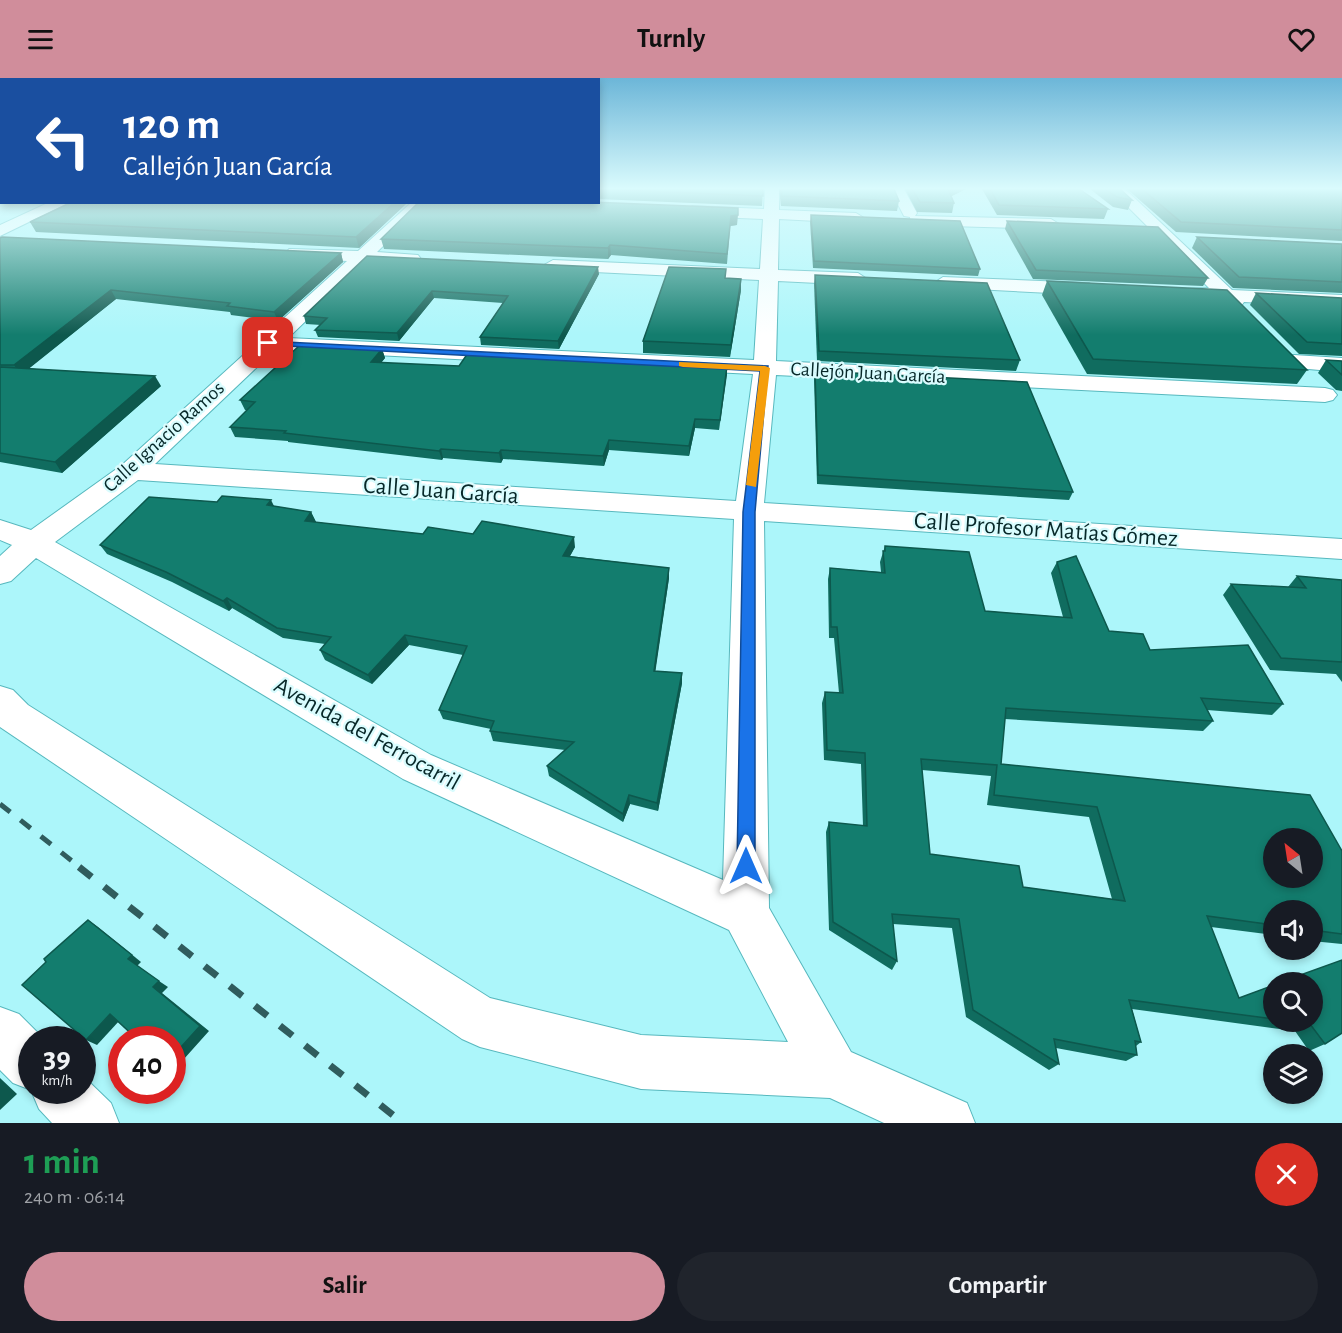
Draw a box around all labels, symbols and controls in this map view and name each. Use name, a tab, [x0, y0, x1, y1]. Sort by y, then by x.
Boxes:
icon: menu	[24, 23, 57, 56]
icon: heart	[1285, 23, 1318, 56]
text: Turnly	[637, 25, 705, 52]
icon: left	[24, 102, 102, 180]
text: 120 m	[123, 104, 220, 146]
text: Callejón Juan García	[123, 153, 333, 180]
pin	[242, 317, 293, 368]
icon: arrive	[251, 326, 284, 359]
street label: Callejón Juan García	[790, 359, 946, 387]
street label: Calle Ignacio Ramos	[100, 378, 228, 496]
street label: Calle Juan García	[362, 474, 520, 508]
street label: Calle Profesor Matías Gómez	[913, 509, 1179, 551]
street label: Avenida del Ferrocarril	[270, 673, 464, 795]
north arrow	[1263, 828, 1323, 888]
map controls	[1263, 828, 1323, 1104]
position arrow	[714, 834, 778, 898]
button: sound	[1263, 900, 1323, 960]
button: search	[1263, 972, 1323, 1032]
speed limit sign: 40	[108, 1026, 186, 1104]
text: 39	[43, 1043, 71, 1073]
button: layers	[1263, 1044, 1323, 1104]
text: km/h	[42, 1073, 72, 1088]
button: close	[1255, 1143, 1318, 1206]
text: 1 min	[24, 1144, 100, 1180]
text: 240 m · 06:14	[24, 1187, 125, 1207]
button: Salir	[24, 1252, 665, 1321]
button: Compartir	[677, 1252, 1318, 1321]

